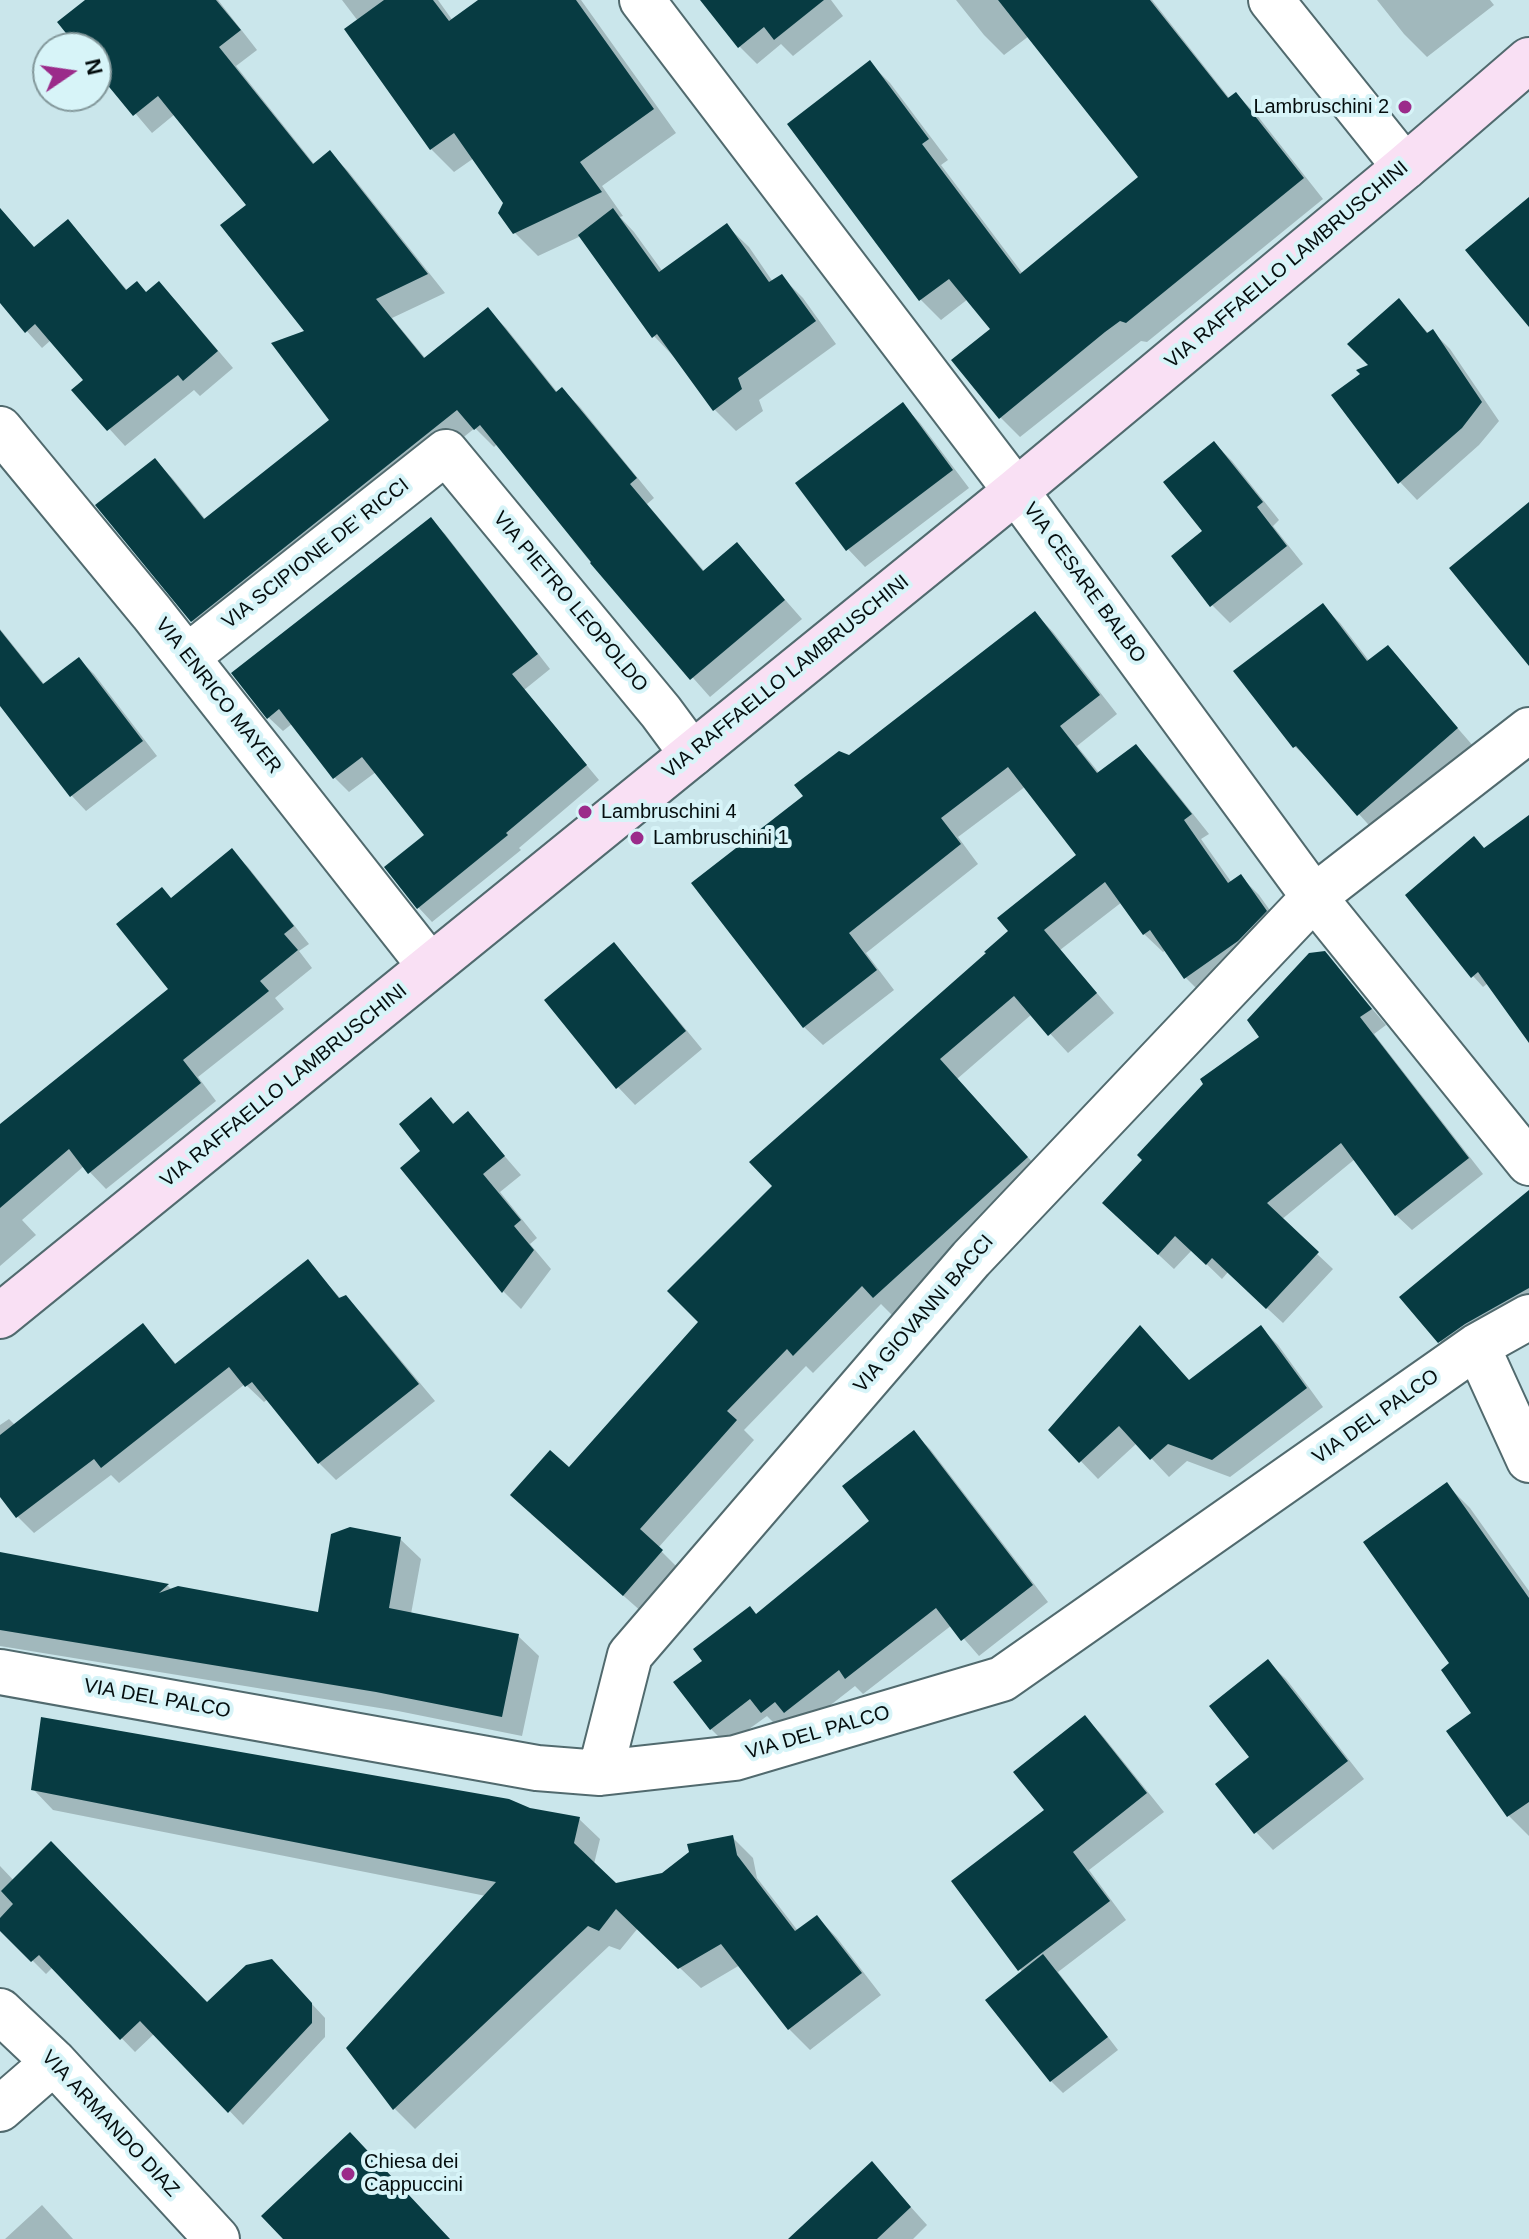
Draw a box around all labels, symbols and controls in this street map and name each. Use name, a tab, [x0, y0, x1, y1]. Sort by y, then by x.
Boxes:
north arrow	[32, 32, 112, 112]
text: N	[80, 56, 108, 77]
place label: Lambruschini 2	[1253, 95, 1389, 119]
marker: Lambruschini 2	[1396, 98, 1414, 116]
street label: VIA RAFFAELLO LAMBRUSCHINI	[1161, 156, 1413, 374]
street label: VIA SCIPIONE DE' RICCI	[218, 474, 414, 634]
street label: VIA CESARE BALBO	[1018, 498, 1150, 668]
street label: VIA PIETRO LEOPOLDO	[488, 507, 652, 697]
street label: VIA RAFFAELLO LAMBRUSCHINI	[658, 570, 914, 784]
street label: VIA ENRICO MAYER	[150, 613, 286, 779]
place label: Lambruschini 4	[601, 800, 737, 824]
marker: Lambruschini 4	[576, 803, 594, 821]
place label: Lambruschini 1	[653, 826, 789, 850]
marker: Lambruschini 1	[628, 829, 646, 847]
street label: VIA RAFFAELLO LAMBRUSCHINI	[156, 979, 412, 1193]
street label: VIA GIOVANNI BACCI	[849, 1230, 999, 1398]
street label: VIA DEL PALCO	[1308, 1365, 1444, 1469]
street label: VIA DEL PALCO	[82, 1674, 232, 1724]
street label: VIA DEL PALCO	[743, 1701, 893, 1765]
street label: VIA ARMANDO DIAZ	[36, 2046, 184, 2202]
place label: Chiesa dei Cappuccini	[364, 2150, 463, 2197]
marker: Chiesa dei Cappuccini	[339, 2165, 357, 2183]

